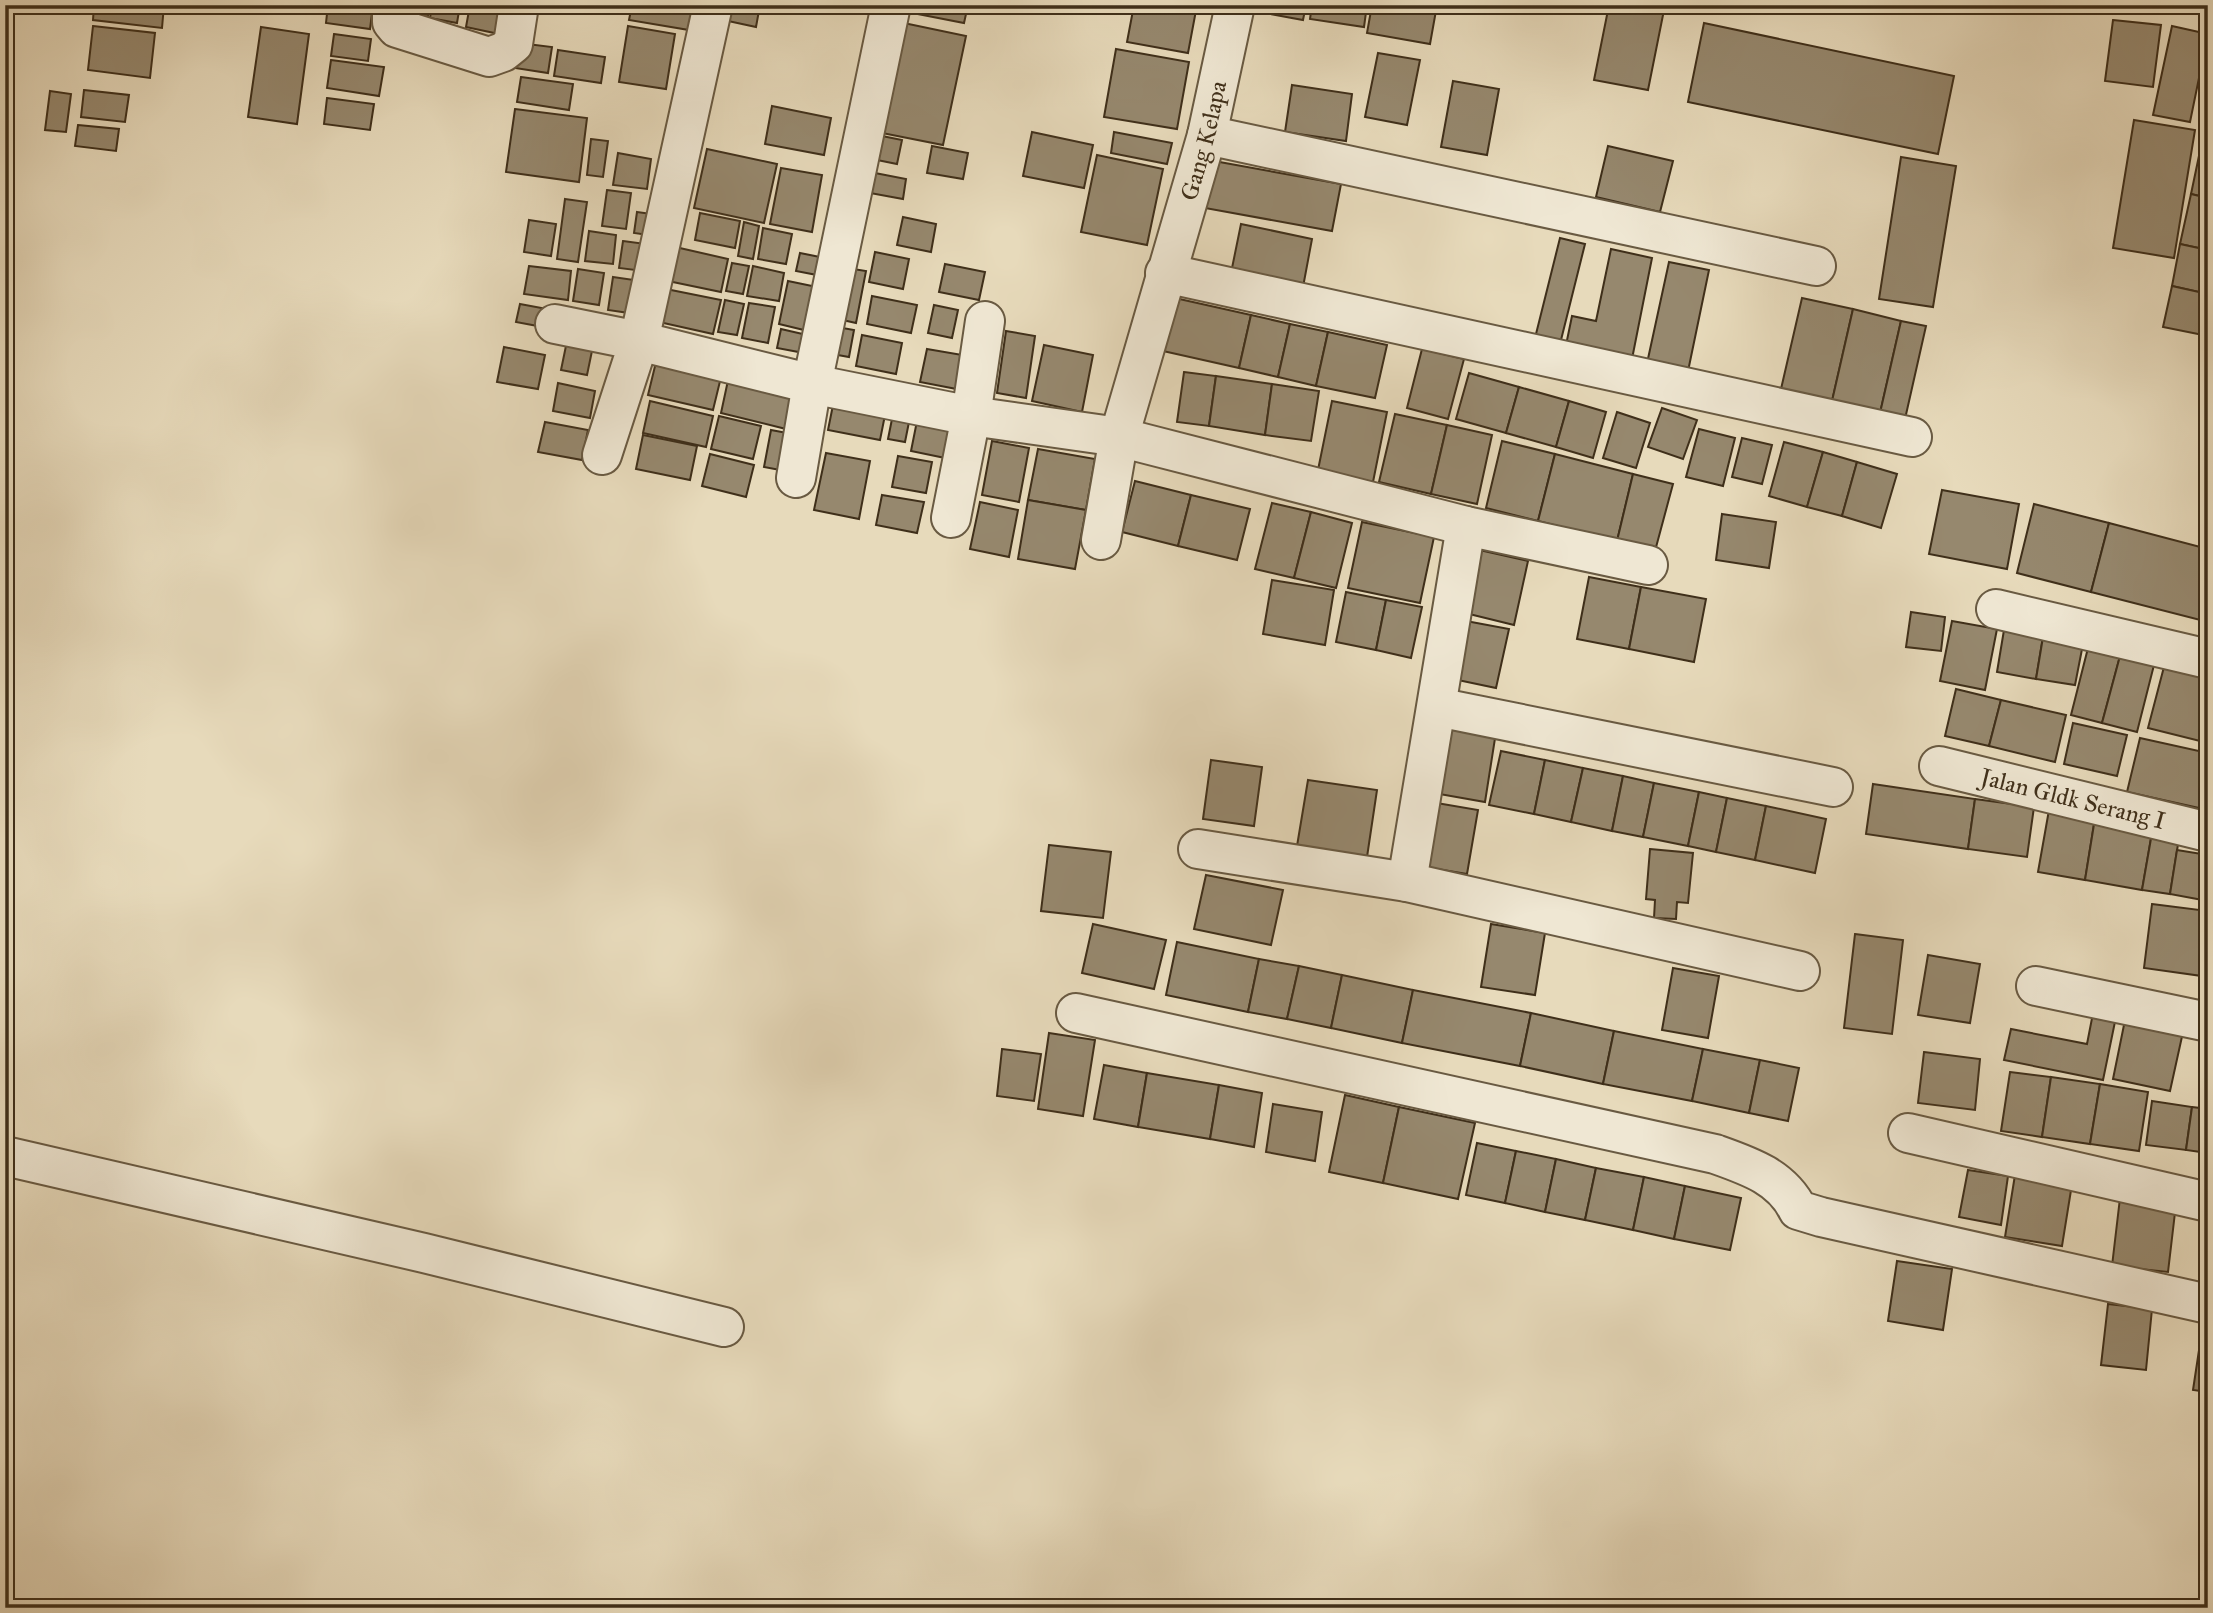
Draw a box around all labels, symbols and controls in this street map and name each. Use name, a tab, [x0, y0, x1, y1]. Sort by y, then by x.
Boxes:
street label: Gang Kelapa	[1174, 77, 1233, 204]
street label: Jalan Gldk Serang I	[1975, 761, 2168, 836]

